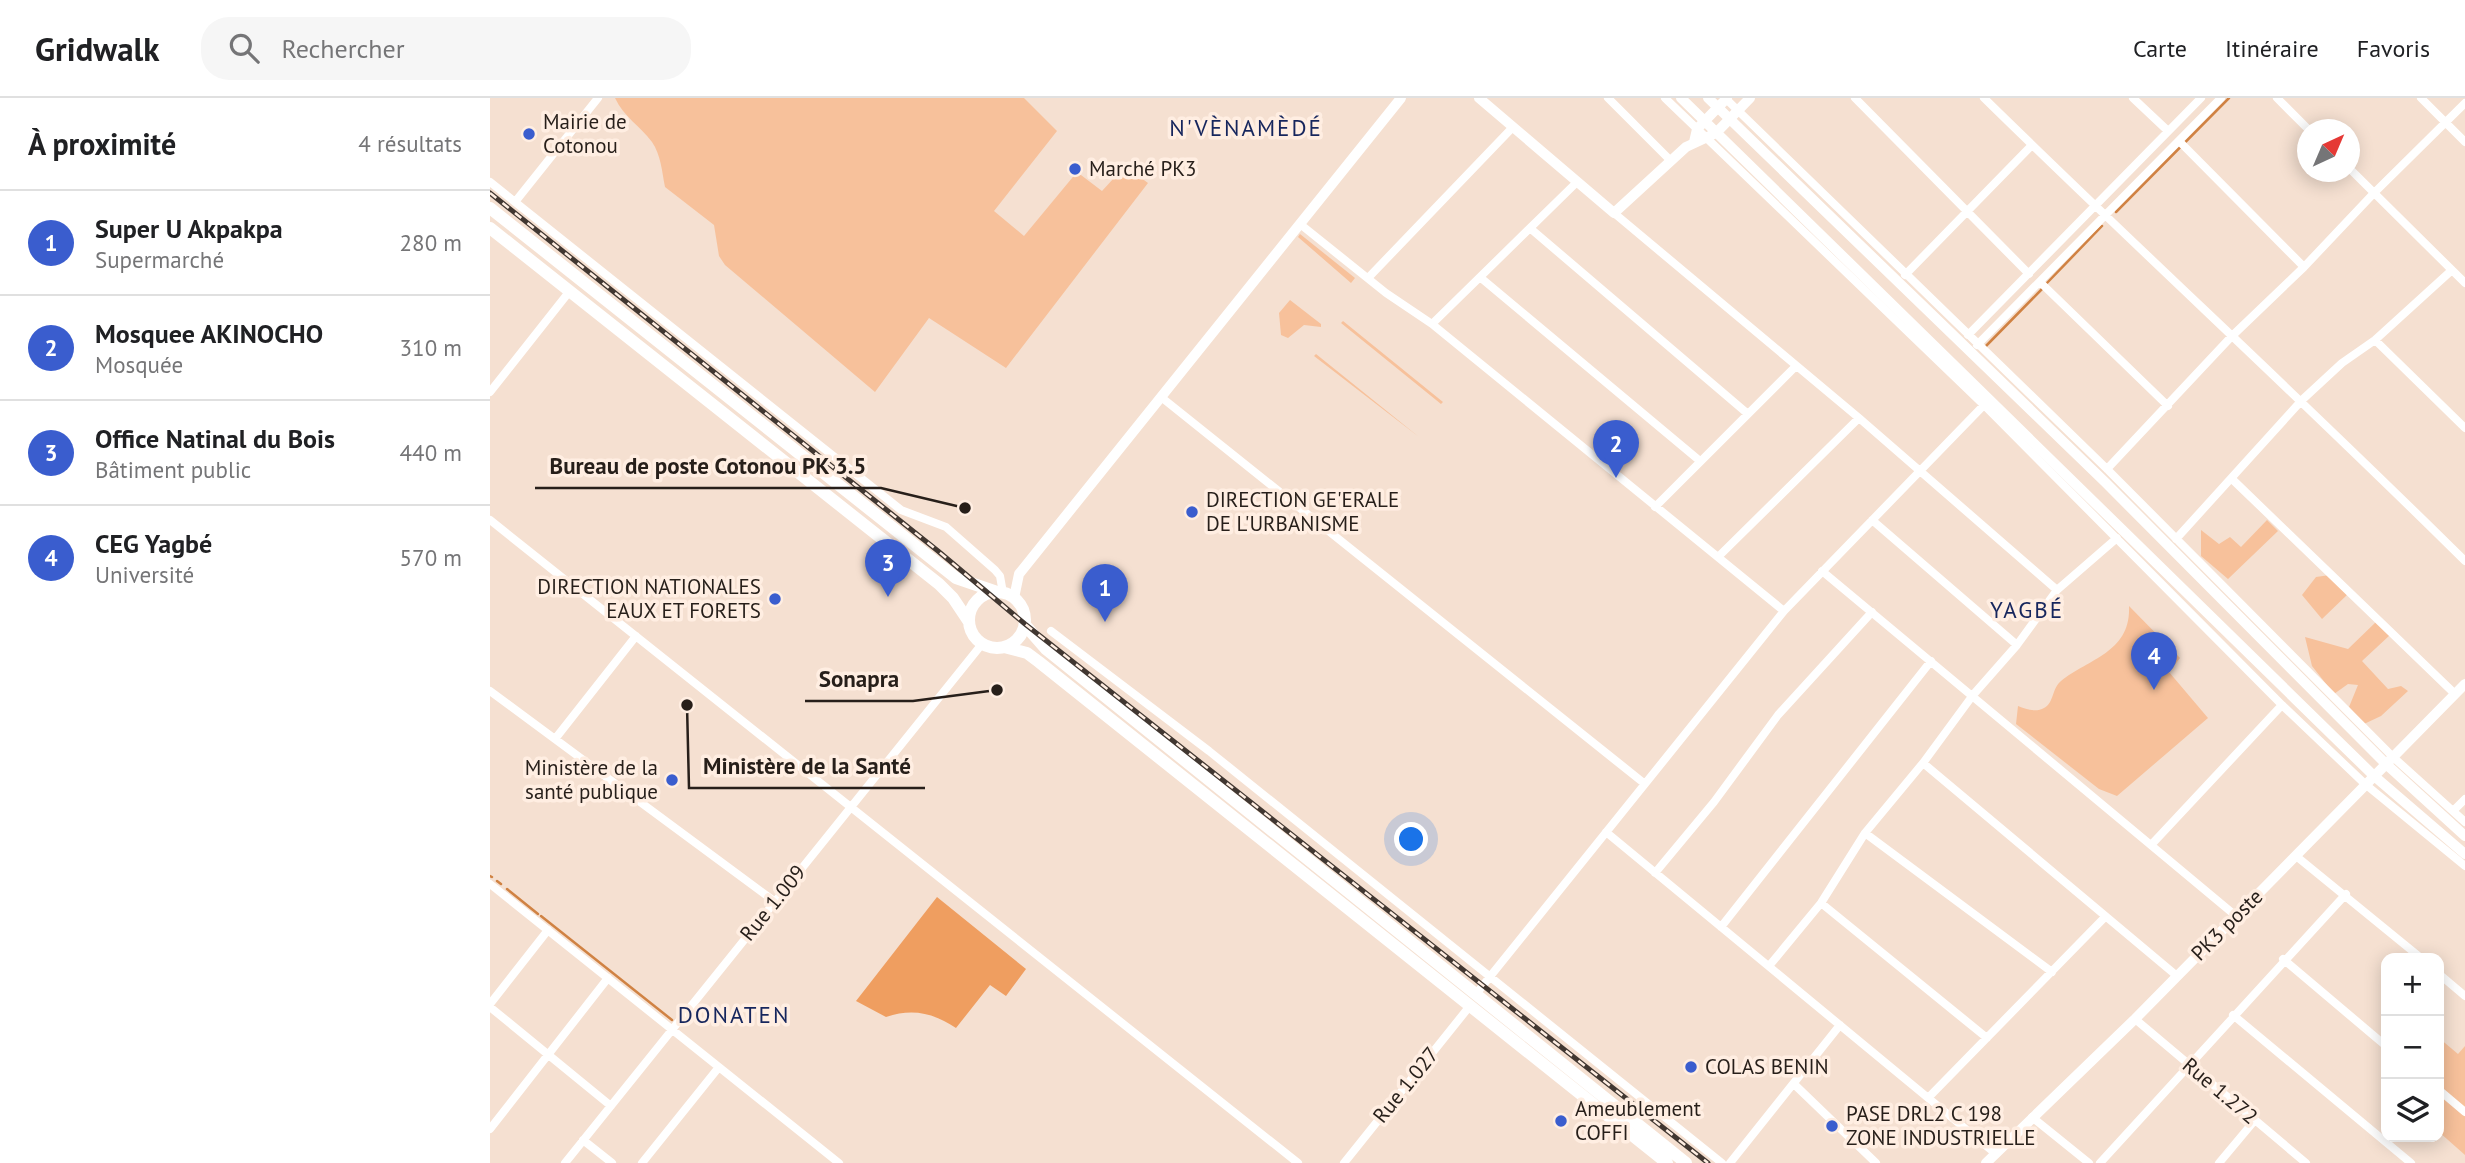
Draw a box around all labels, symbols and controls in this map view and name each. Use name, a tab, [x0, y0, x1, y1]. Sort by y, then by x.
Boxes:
search box	[201, 17, 691, 80]
text: Gridwalk	[35, 27, 159, 70]
icon: search	[225, 29, 263, 67]
text: Rechercher	[281, 32, 405, 65]
text: Carte	[2133, 33, 2187, 64]
text: Itinéraire	[2225, 33, 2319, 64]
text: Favoris	[2357, 33, 2430, 64]
place label: Mairie de Cotonou	[543, 108, 627, 159]
district label: N'VÈNAMÈDÉ	[1169, 113, 1323, 142]
north arrow	[2297, 119, 2360, 182]
text: À proximité	[28, 124, 176, 163]
marker: Mairie de Cotonou	[521, 126, 537, 142]
text: 4 résultats	[358, 129, 462, 158]
place label: Marché PK3	[1089, 155, 1196, 182]
marker: Marché PK3	[1067, 161, 1083, 177]
text: Super U Akpakpa	[95, 212, 283, 245]
text: 1	[44, 228, 58, 257]
text: 280 m	[400, 228, 462, 257]
text: Supermarché	[95, 245, 224, 274]
text: Mosquee AKINOCHO	[95, 317, 323, 350]
text: 2	[44, 333, 58, 362]
text: 310 m	[400, 333, 462, 362]
text: Mosquée	[95, 350, 183, 379]
pin: 2	[1593, 420, 1639, 478]
text: Office Natinal du Bois	[95, 422, 335, 455]
text: 3	[44, 438, 58, 467]
text: 440 m	[400, 438, 462, 467]
callout: Bureau de poste Cotonou PK 3.5	[535, 444, 881, 488]
text: Bureau de poste Cotonou PK 3.5	[550, 451, 866, 480]
text: Bâtiment public	[95, 455, 251, 484]
place label: DIRECTION GE'ERALE DE L'URBANISME	[1206, 486, 1399, 537]
marker: DIRECTION GE'ERALE DE L'URBANISME	[1184, 504, 1200, 520]
text: CEG Yagbé	[95, 527, 212, 560]
pin: 3	[865, 539, 911, 597]
text: 4	[44, 543, 58, 572]
text: 570 m	[400, 543, 462, 572]
text: Université	[95, 560, 194, 589]
pin: 1	[1082, 564, 1128, 622]
place label: DIRECTION NATIONALES EAUX ET FORETS	[537, 573, 761, 624]
marker: DIRECTION NATIONALES EAUX ET FORETS	[767, 591, 783, 607]
district label: YAGBÉ	[1990, 595, 2064, 624]
pin: 4	[2131, 632, 2177, 690]
callout: Sonapra	[805, 657, 913, 701]
text: Sonapra	[819, 664, 899, 693]
callout: Ministère de la Santé	[689, 744, 925, 788]
text: Ministère de la Santé	[703, 751, 911, 780]
place label: Ministère de la santé publique	[525, 754, 658, 805]
marker: Ministère de la santé publique	[664, 772, 680, 788]
your location	[1394, 822, 1428, 856]
street label: Rue 1.009	[734, 859, 811, 946]
street label: PK3 poste	[2185, 883, 2268, 966]
map controls	[2381, 953, 2444, 1142]
button: +	[2381, 953, 2444, 1016]
district label: DONATEN	[678, 1000, 790, 1029]
button: −	[2381, 1016, 2444, 1079]
street label: Rue 1.027	[1367, 1041, 1444, 1128]
street label: Rue 1.272	[2177, 1051, 2264, 1130]
place label: COLAS BENIN	[1705, 1053, 1829, 1080]
marker: COLAS BENIN	[1683, 1059, 1699, 1075]
button: layers	[2381, 1079, 2444, 1142]
place label: Ameublement COFFI	[1575, 1095, 1701, 1146]
place label: PASE DRL2 C 198 ZONE INDUSTRIELLE	[1846, 1100, 2036, 1151]
marker: Ameublement COFFI	[1553, 1113, 1569, 1129]
marker: PASE DRL2 C 198 ZONE INDUSTRIELLE	[1824, 1118, 1840, 1134]

